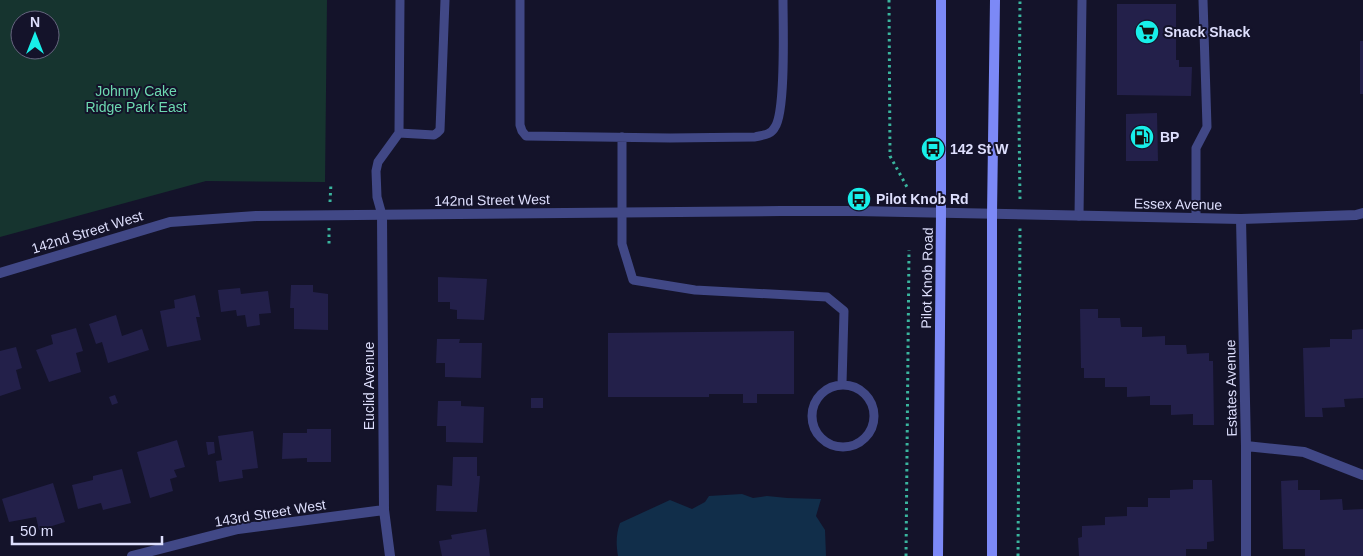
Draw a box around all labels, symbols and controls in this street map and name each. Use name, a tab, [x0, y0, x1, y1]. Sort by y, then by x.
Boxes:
north arrow	[10, 10, 60, 60]
text: N	[30, 14, 40, 30]
supermarket icon: Snack Shack	[1134, 19, 1160, 45]
place label: Snack Shack	[1164, 24, 1251, 40]
park label: Johnny Cake Ridge Park East	[85, 83, 187, 115]
fuel station icon: BP	[1129, 124, 1155, 150]
place label: BP	[1160, 129, 1179, 145]
bus stop icon: 142 St W	[920, 136, 946, 162]
place label: 142 St W	[950, 141, 1009, 157]
bus stop icon: Pilot Knob Rd	[846, 186, 872, 212]
street label: 142nd Street West	[434, 191, 550, 209]
place label: Pilot Knob Rd	[876, 191, 969, 207]
street label: Essex Avenue	[1134, 195, 1223, 213]
street label: 142nd Street West	[29, 207, 145, 257]
street label: Pilot Knob Road	[918, 227, 936, 329]
street label: Estates Avenue	[1222, 339, 1240, 437]
street label: Euclid Avenue	[361, 342, 377, 430]
street label: 143rd Street West	[213, 496, 327, 530]
scale bar	[12, 514, 162, 546]
text: 50 m	[20, 522, 53, 539]

